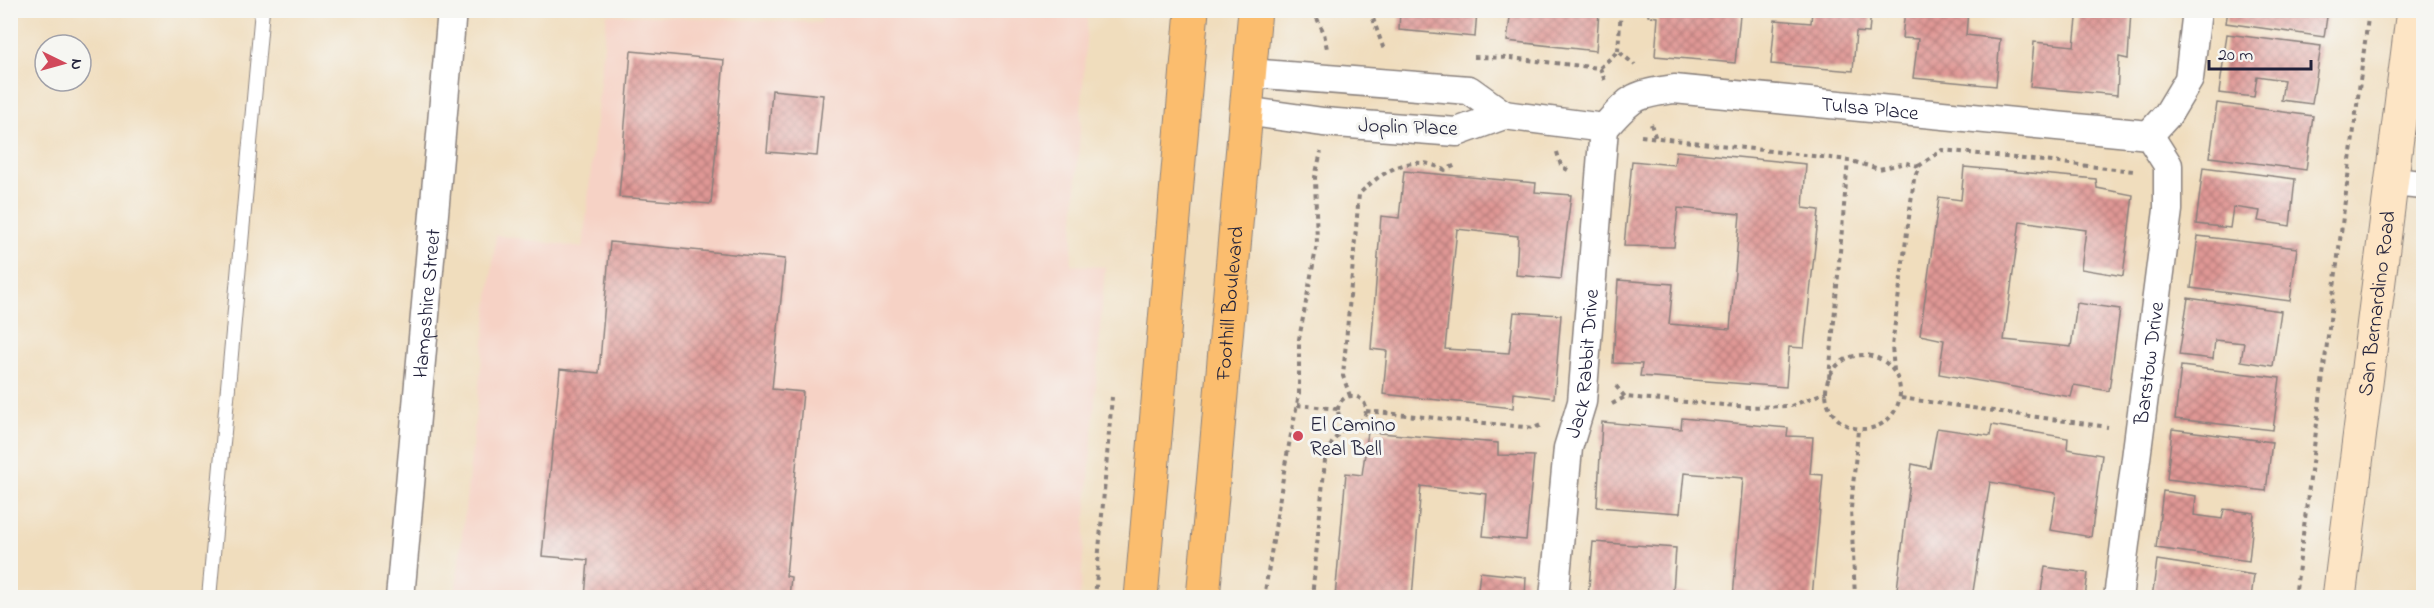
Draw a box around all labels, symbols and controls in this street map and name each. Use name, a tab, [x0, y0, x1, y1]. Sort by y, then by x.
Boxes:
north arrow	[33, 33, 93, 93]
scale bar	[2209, 33, 2311, 71]
text: 20 m	[2218, 43, 2253, 69]
text: N	[64, 58, 88, 71]
street label: Tulsa Place	[1819, 90, 1920, 130]
street label: Joplin Place	[1358, 111, 1459, 145]
street label: San Bernardino Road	[2352, 209, 2405, 398]
street label: Foothill Boulevard	[1209, 225, 1253, 383]
street label: Hampshire Street	[407, 227, 450, 379]
street label: Jack Rabbit Drive	[1559, 288, 1608, 442]
street label: Barstow Drive	[2127, 299, 2173, 427]
place label: El Camino Real Bell	[1310, 411, 1396, 465]
marker: El Camino Real Bell	[1291, 429, 1305, 443]

